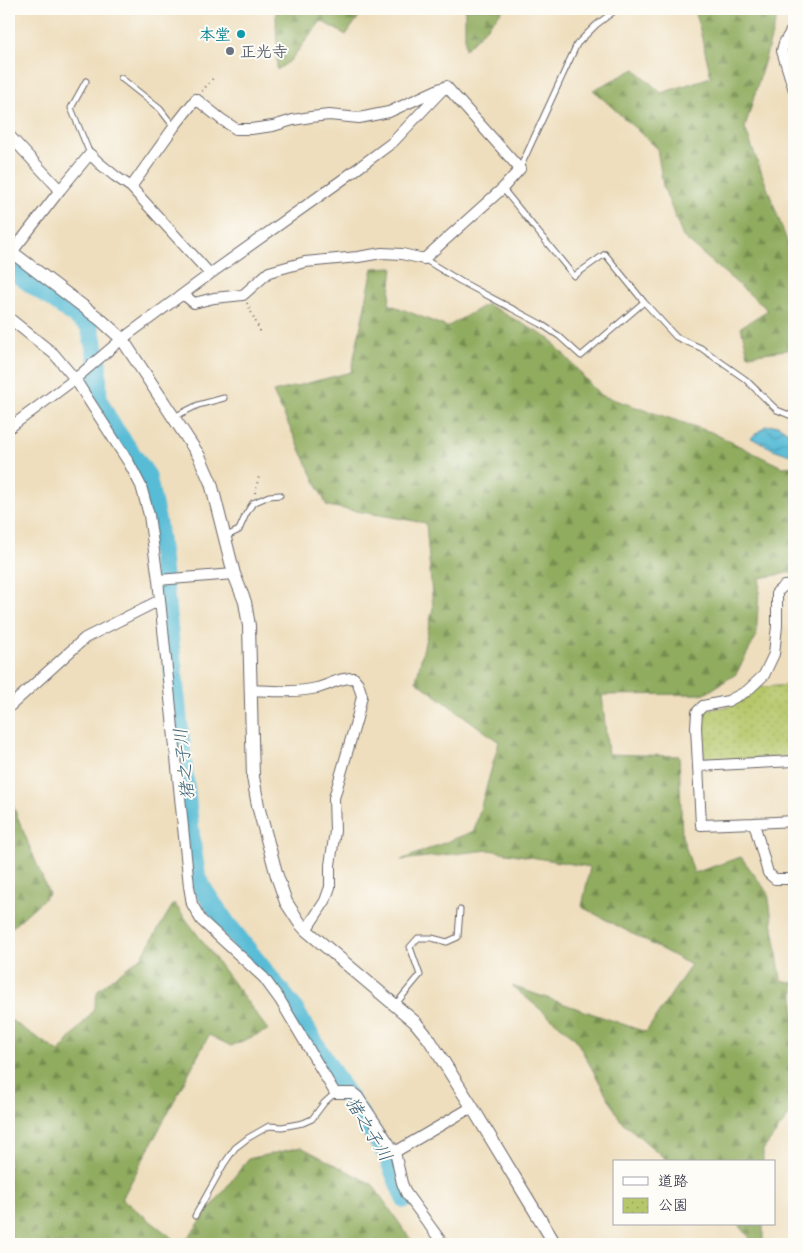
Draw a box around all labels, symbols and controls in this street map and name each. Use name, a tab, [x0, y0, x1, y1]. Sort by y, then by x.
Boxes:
place label: 本堂	[199, 24, 231, 44]
marker: 本堂	[235, 28, 247, 40]
place label: 正光寺	[240, 41, 288, 61]
marker: 正光寺	[224, 45, 236, 57]
water label: 猪之子川	[168, 727, 199, 801]
water label: 猪之子川	[341, 1092, 398, 1166]
legend	[613, 1160, 776, 1226]
text: 道路	[658, 1171, 688, 1190]
text: 公園	[658, 1195, 688, 1214]

